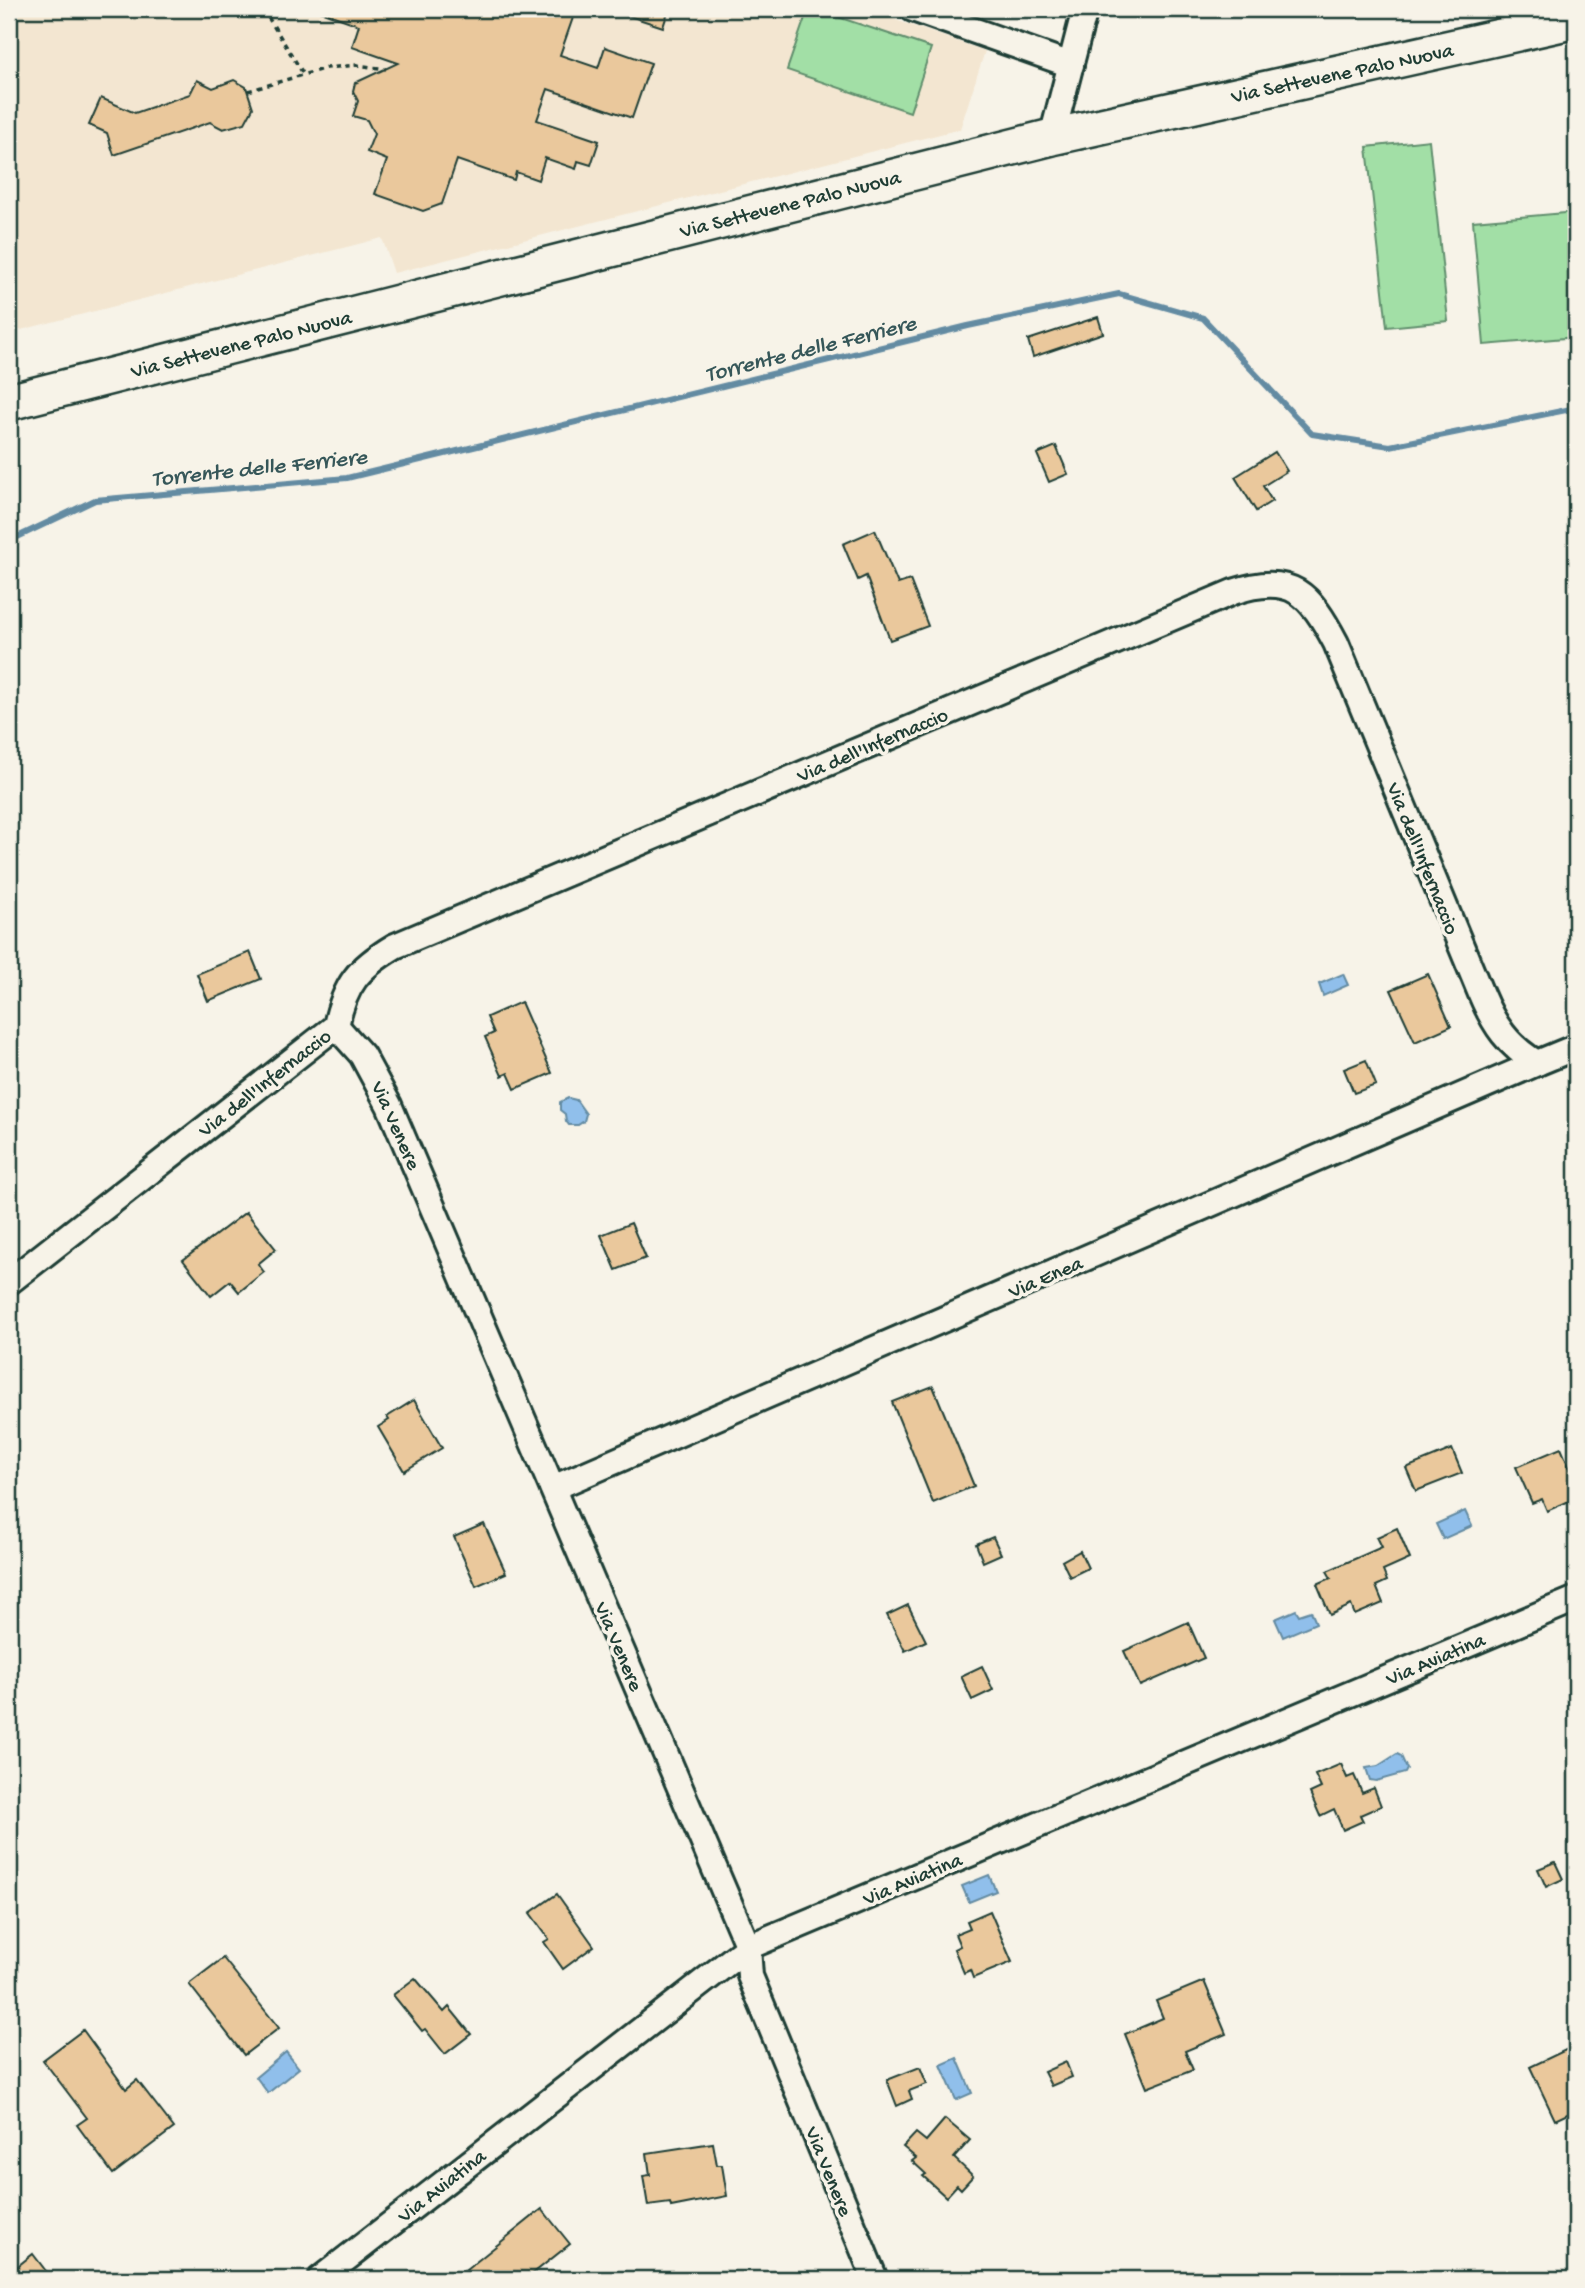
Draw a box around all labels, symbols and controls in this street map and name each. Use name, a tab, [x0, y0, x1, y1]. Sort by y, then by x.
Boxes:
street label: Via Settevene Palo Nuova	[1228, 39, 1457, 111]
street label: Via Settevene Palo Nuova	[677, 167, 905, 246]
street label: Via Settevene Palo Nuova	[128, 307, 356, 386]
water label: Torrente delle Ferriere	[703, 311, 920, 390]
water label: Torrente delle Ferriere	[150, 445, 369, 494]
street label: Via dell'Infernaccio	[793, 704, 953, 791]
street label: Via dell'Infernaccio	[1379, 779, 1463, 939]
street label: Via dell'Infernaccio	[194, 1025, 338, 1145]
street label: Via Venere	[363, 1077, 425, 1176]
street label: Via Enea	[1004, 1252, 1089, 1306]
street label: Via Venere	[586, 1598, 647, 1697]
street label: Via Aviatina	[1382, 1629, 1491, 1694]
street label: Via Aviatina	[859, 1849, 968, 1914]
street label: Via Venere	[797, 2123, 856, 2222]
street label: Via Aviatina	[393, 2145, 493, 2231]

